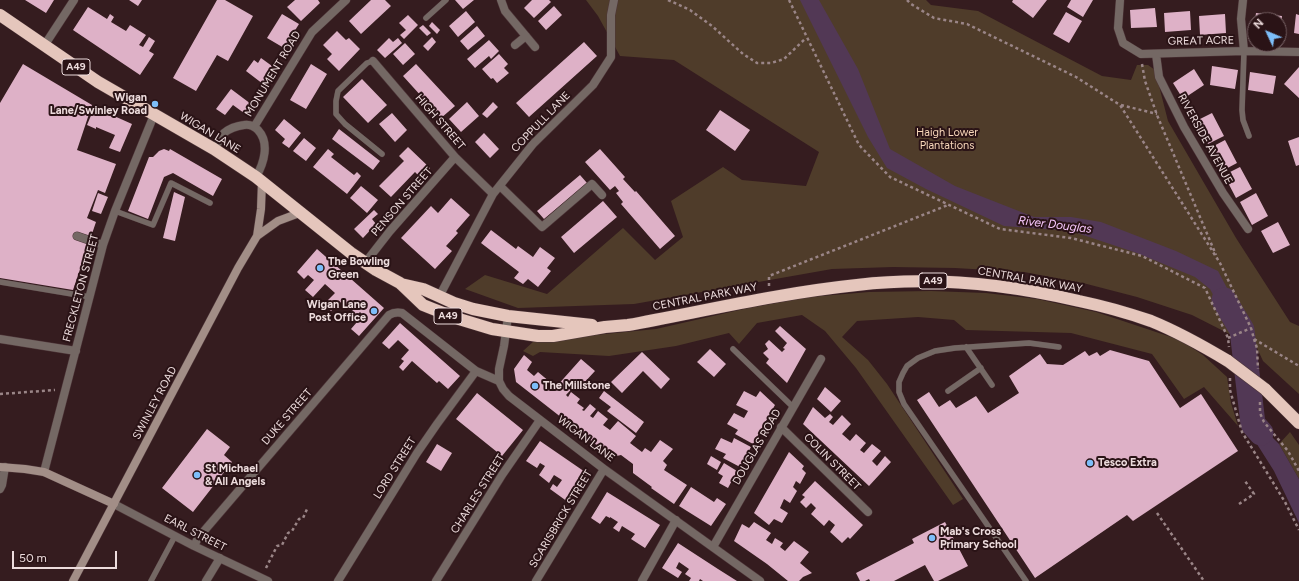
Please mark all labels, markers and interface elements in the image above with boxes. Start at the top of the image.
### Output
north arrow [1247,12,1287,52]
text: N [1251,16,1266,32]
street label: MONUMENT ROAD [242,29,304,119]
street label: GREAT ACRE [1168,34,1234,48]
road number: A49 [62,59,90,75]
street label: COPPULL LANE [509,89,573,155]
place label: Wigan Lane/Swinley Road [50,91,147,117]
street label: HIGH STREET [412,91,468,153]
street label: RIVERSIDE AVENUE [1175,91,1235,187]
marker: Wigan Lane/Swinley Road [150,99,160,109]
street label: WIGAN LANE [177,110,243,156]
park label: Haigh Lower Plantations [916,126,978,152]
street label: PENSON STREET [369,165,435,239]
water label: River Douglas [1017,213,1093,237]
street label: FRECKLETON STREET [60,233,102,343]
place label: The Bowling Green [328,255,390,281]
marker: The Bowling Green [315,263,325,273]
street label: CENTRAL PARK WAY [977,264,1083,296]
road number: A49 [919,273,947,289]
street label: CENTRAL PARK WAY [652,280,758,314]
place label: Wigan Lane Post Office [307,298,366,324]
marker: Wigan Lane Post Office [369,306,379,316]
road number: A49 [434,308,462,324]
street label: SWINLEY ROAD [130,364,180,442]
place label: The Millstone [543,379,610,393]
marker: The Millstone [530,381,540,391]
street label: DUKE STREET [259,386,315,448]
street label: DOUGLAS ROAD [730,407,784,487]
street label: WIGAN LANE [555,413,617,465]
street label: COLIN STREET [801,431,863,493]
street label: LORD STREET [371,435,419,501]
street label: CHARLES STREET [448,452,508,536]
place label: Tesco Extra [1098,456,1157,470]
marker: Tesco Extra [1085,458,1095,468]
place label: St Michael & All Angels [205,462,265,488]
street label: SCARISBRICK STREET [527,468,595,570]
marker: St Michael & All Angels [192,470,202,480]
street label: EARL STREET [162,512,228,554]
place label: Mab's Cross Primary School [940,525,1017,551]
marker: Mab's Cross Primary School [927,533,937,543]
scale bar [14,543,119,569]
text: 50 m [19,551,47,565]

